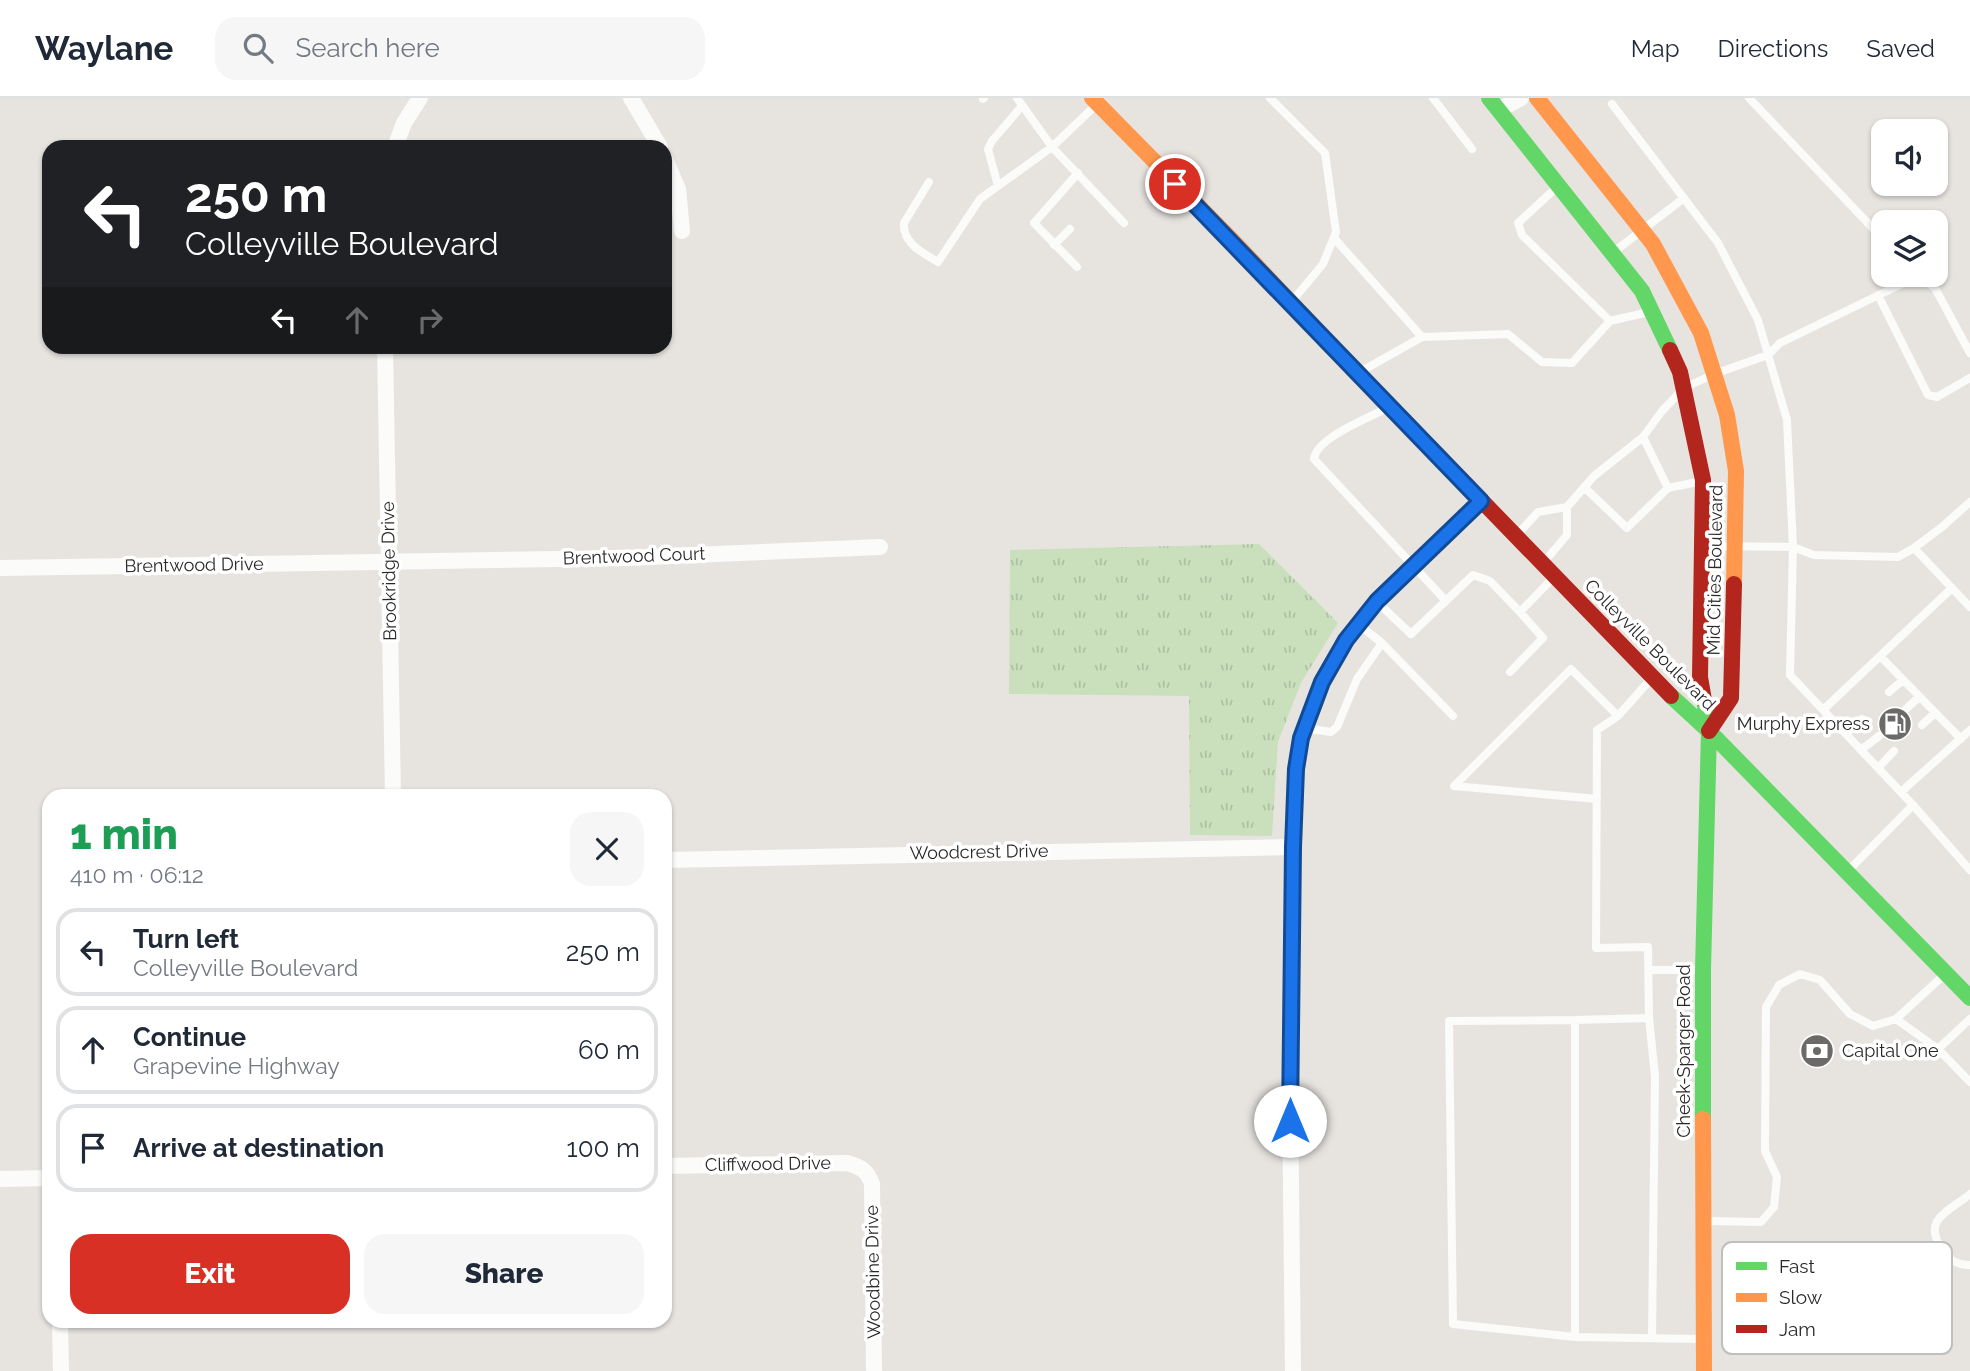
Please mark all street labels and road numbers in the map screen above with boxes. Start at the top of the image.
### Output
street label: Mid Cities Boulevard [1703,485,1726,655]
street label: Brookridge Drive [377,501,400,641]
street label: Brentwood Court [562,543,706,568]
street label: Brentwood Drive [124,553,264,576]
street label: Colleyville Boulevard [1581,575,1720,714]
street label: Woodcrest Drive [909,840,1049,863]
street label: Cheek-Sparger Road [1673,964,1694,1138]
street label: Cliffwood Drive [705,1152,832,1175]
street label: Woodbine Drive [861,1204,884,1339]

